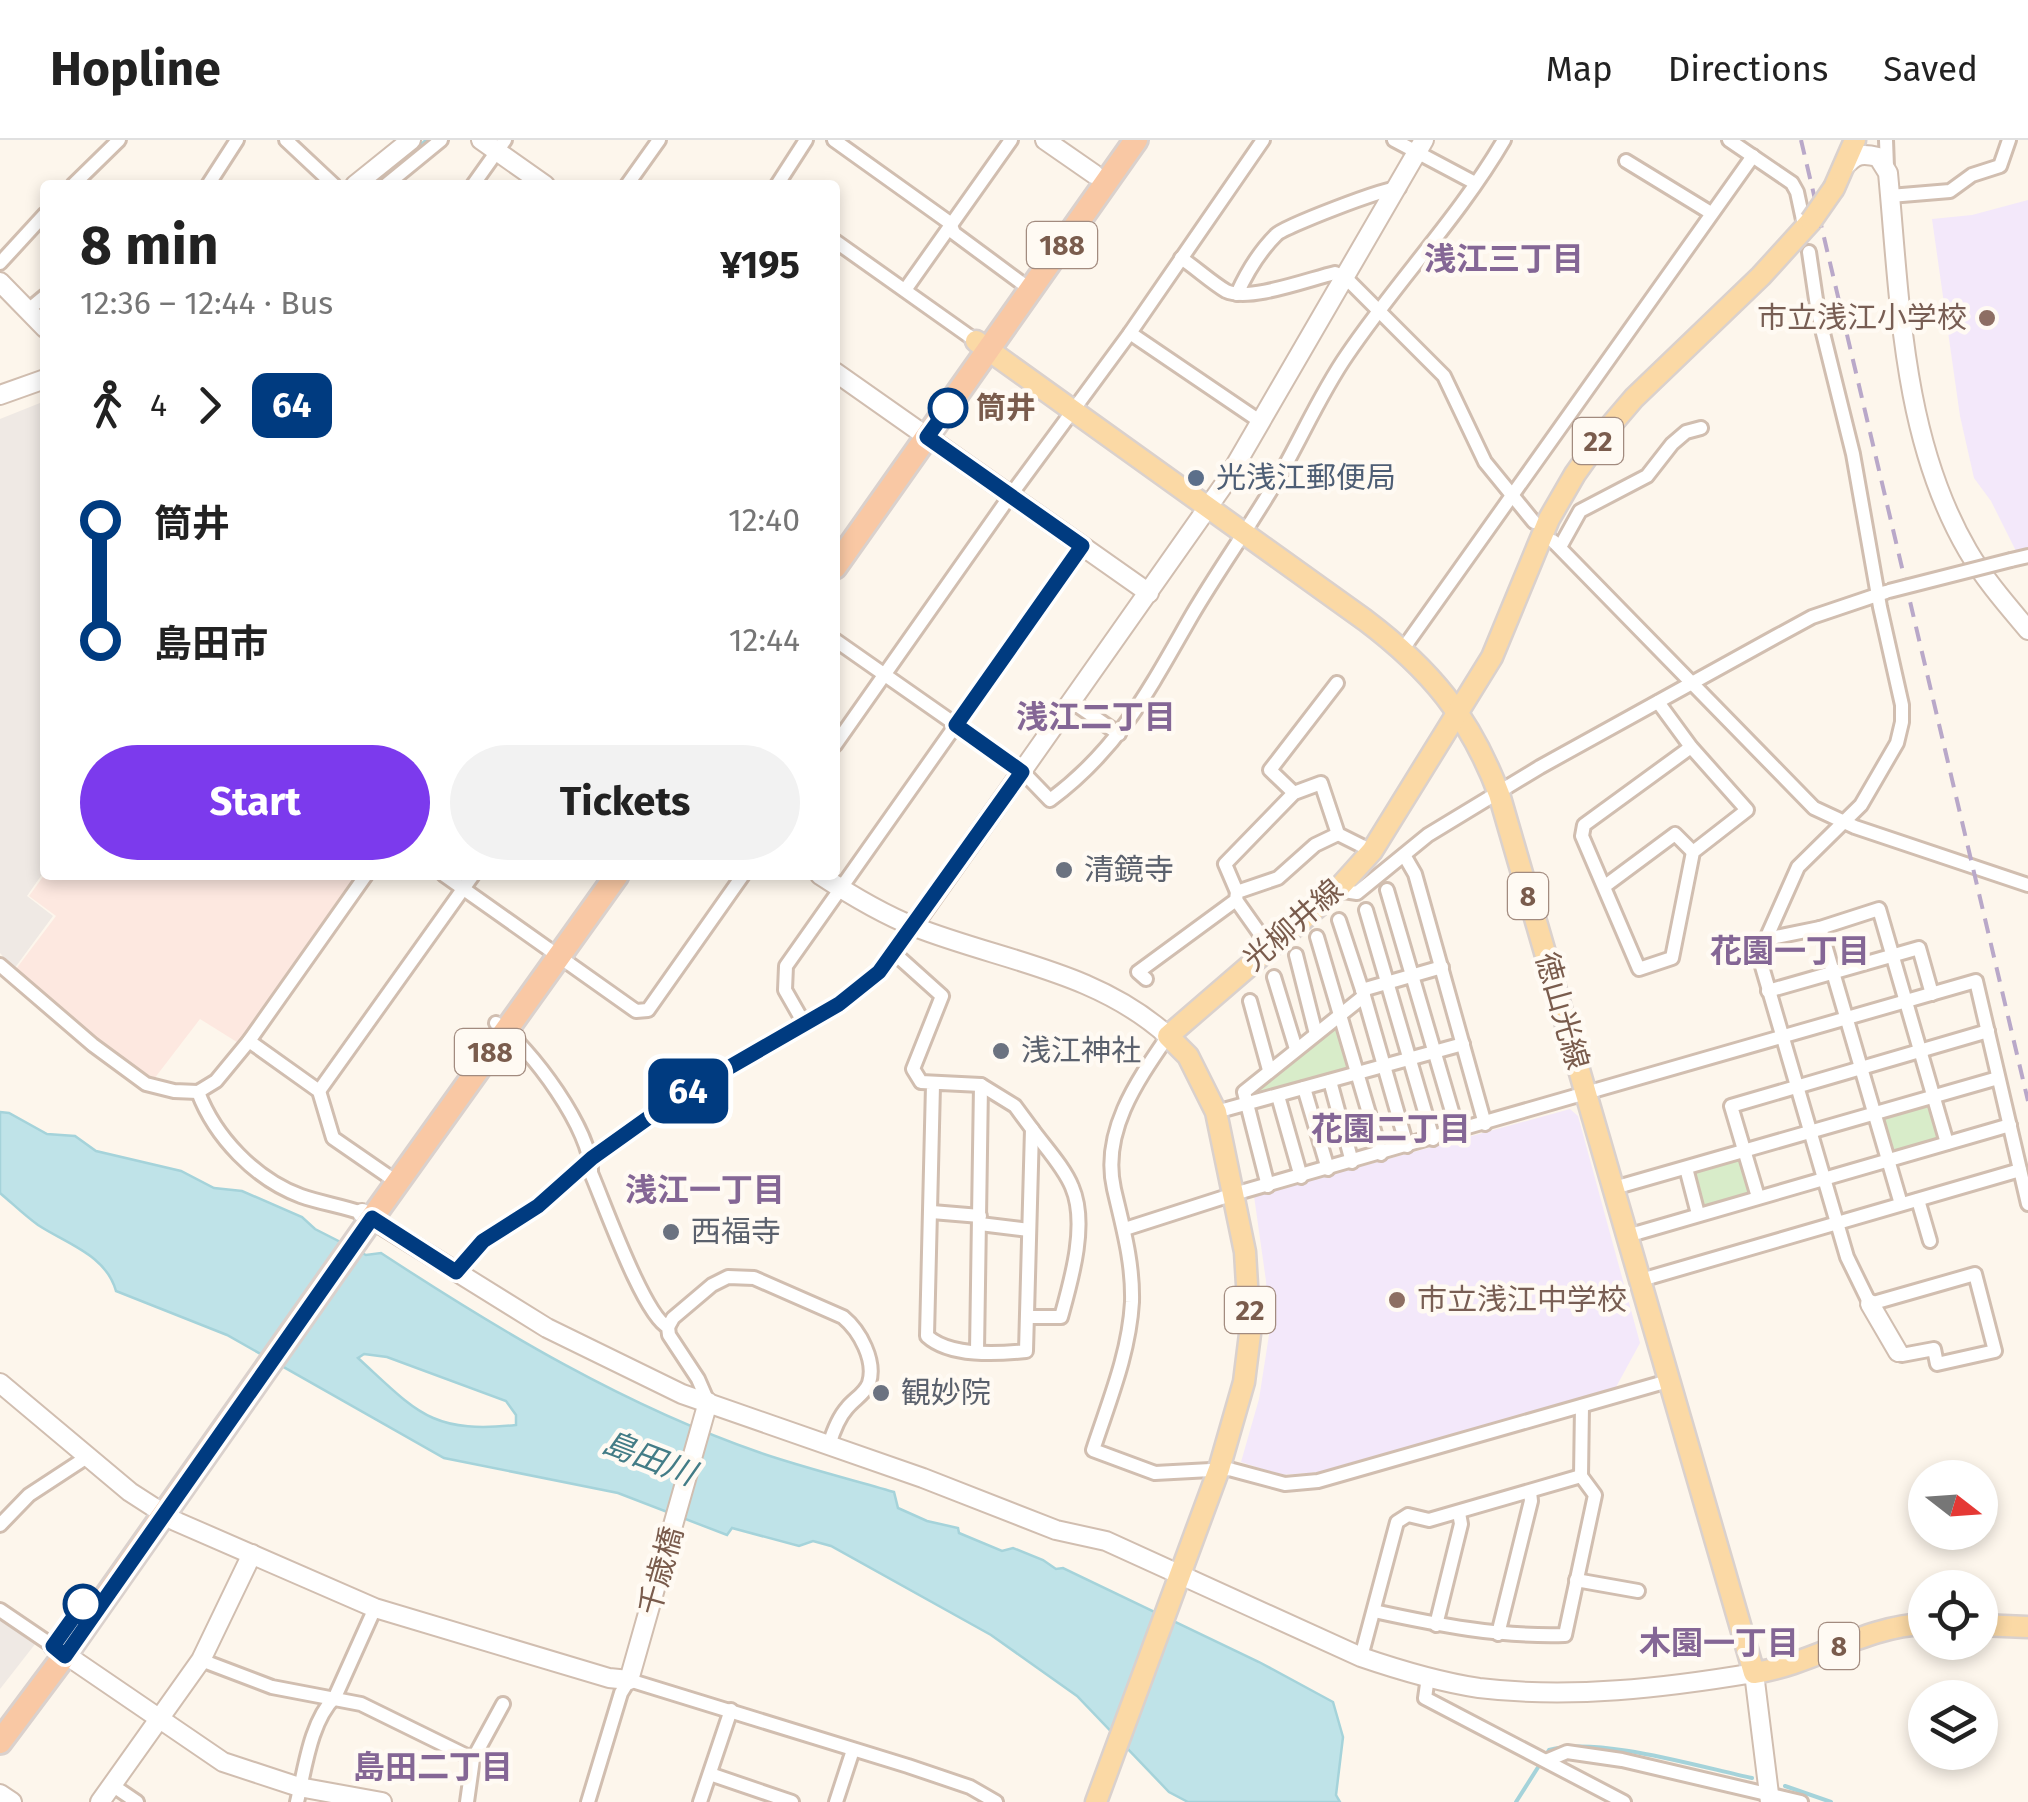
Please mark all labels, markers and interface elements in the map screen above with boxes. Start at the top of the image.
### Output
text: Hopline [50,40,221,98]
text: Map [1546,48,1613,90]
text: Directions [1668,48,1828,90]
text: Saved [1883,48,1978,90]
text: 8 min [80,213,219,279]
road number: 188 [1027,222,1097,268]
district label: 浅江三丁目 [1424,240,1584,278]
text: ¥195 [720,242,800,288]
text: 12:36 – 12:44 · Bus [80,284,333,322]
place label: 市立浅江小学校 [1757,300,1967,336]
marker: 市立浅江小学校 [1976,307,1998,329]
icon: walk [80,378,135,433]
icon: forward [182,378,237,433]
text: 64 [272,384,312,426]
text: 4 [150,386,167,424]
marker: 筒井 [929,389,967,427]
place label: 筒井 [976,390,1036,426]
road number: 22 [1573,418,1623,464]
place label: 光浅江郵便局 [1216,460,1396,496]
marker: 光浅江郵便局 [1185,467,1207,489]
text: 筒井 [154,501,230,547]
text: 12:40 [728,501,800,539]
text: 島田市 [154,621,268,667]
text: 12:44 [729,621,800,659]
district label: 浅江二丁目 [1016,698,1176,736]
button: Start [80,745,430,860]
button: Tickets [450,745,800,860]
place label: 清鏡寺 [1084,852,1174,888]
marker: 清鏡寺 [1053,859,1075,881]
street label: 光柳井線 [1236,872,1350,978]
road number: 8 [1508,873,1548,919]
district label: 花園一丁目 [1710,932,1870,970]
street label: 徳山光線 [1528,948,1596,1074]
road number: 188 [455,1029,525,1075]
place label: 浅江神社 [1021,1033,1141,1069]
marker: 浅江神社 [990,1040,1012,1062]
line badge: 64 [643,1058,733,1124]
text: 64 [668,1070,708,1112]
district label: 花園二丁目 [1311,1110,1471,1148]
district label: 浅江一丁目 [625,1171,785,1209]
place label: 西福寺 [691,1214,781,1250]
marker: 西福寺 [660,1221,682,1243]
place label: 市立浅江中学校 [1417,1282,1627,1318]
road number: 22 [1225,1287,1275,1333]
marker: 市立浅江中学校 [1386,1289,1408,1311]
place label: 観妙院 [901,1375,991,1411]
marker: 観妙院 [870,1382,892,1404]
water label: 島田川 [597,1423,703,1494]
north arrow [1908,1460,1998,1550]
map controls [1908,1460,1998,1770]
street label: 千歳橋 [631,1523,691,1619]
button: locate [1908,1570,1998,1660]
unlabelled marker [64,1585,102,1623]
road number: 8 [1819,1623,1859,1669]
district label: 木園一丁目 [1639,1624,1799,1662]
button: layers [1908,1680,1998,1770]
district label: 島田二丁目 [353,1748,513,1786]

